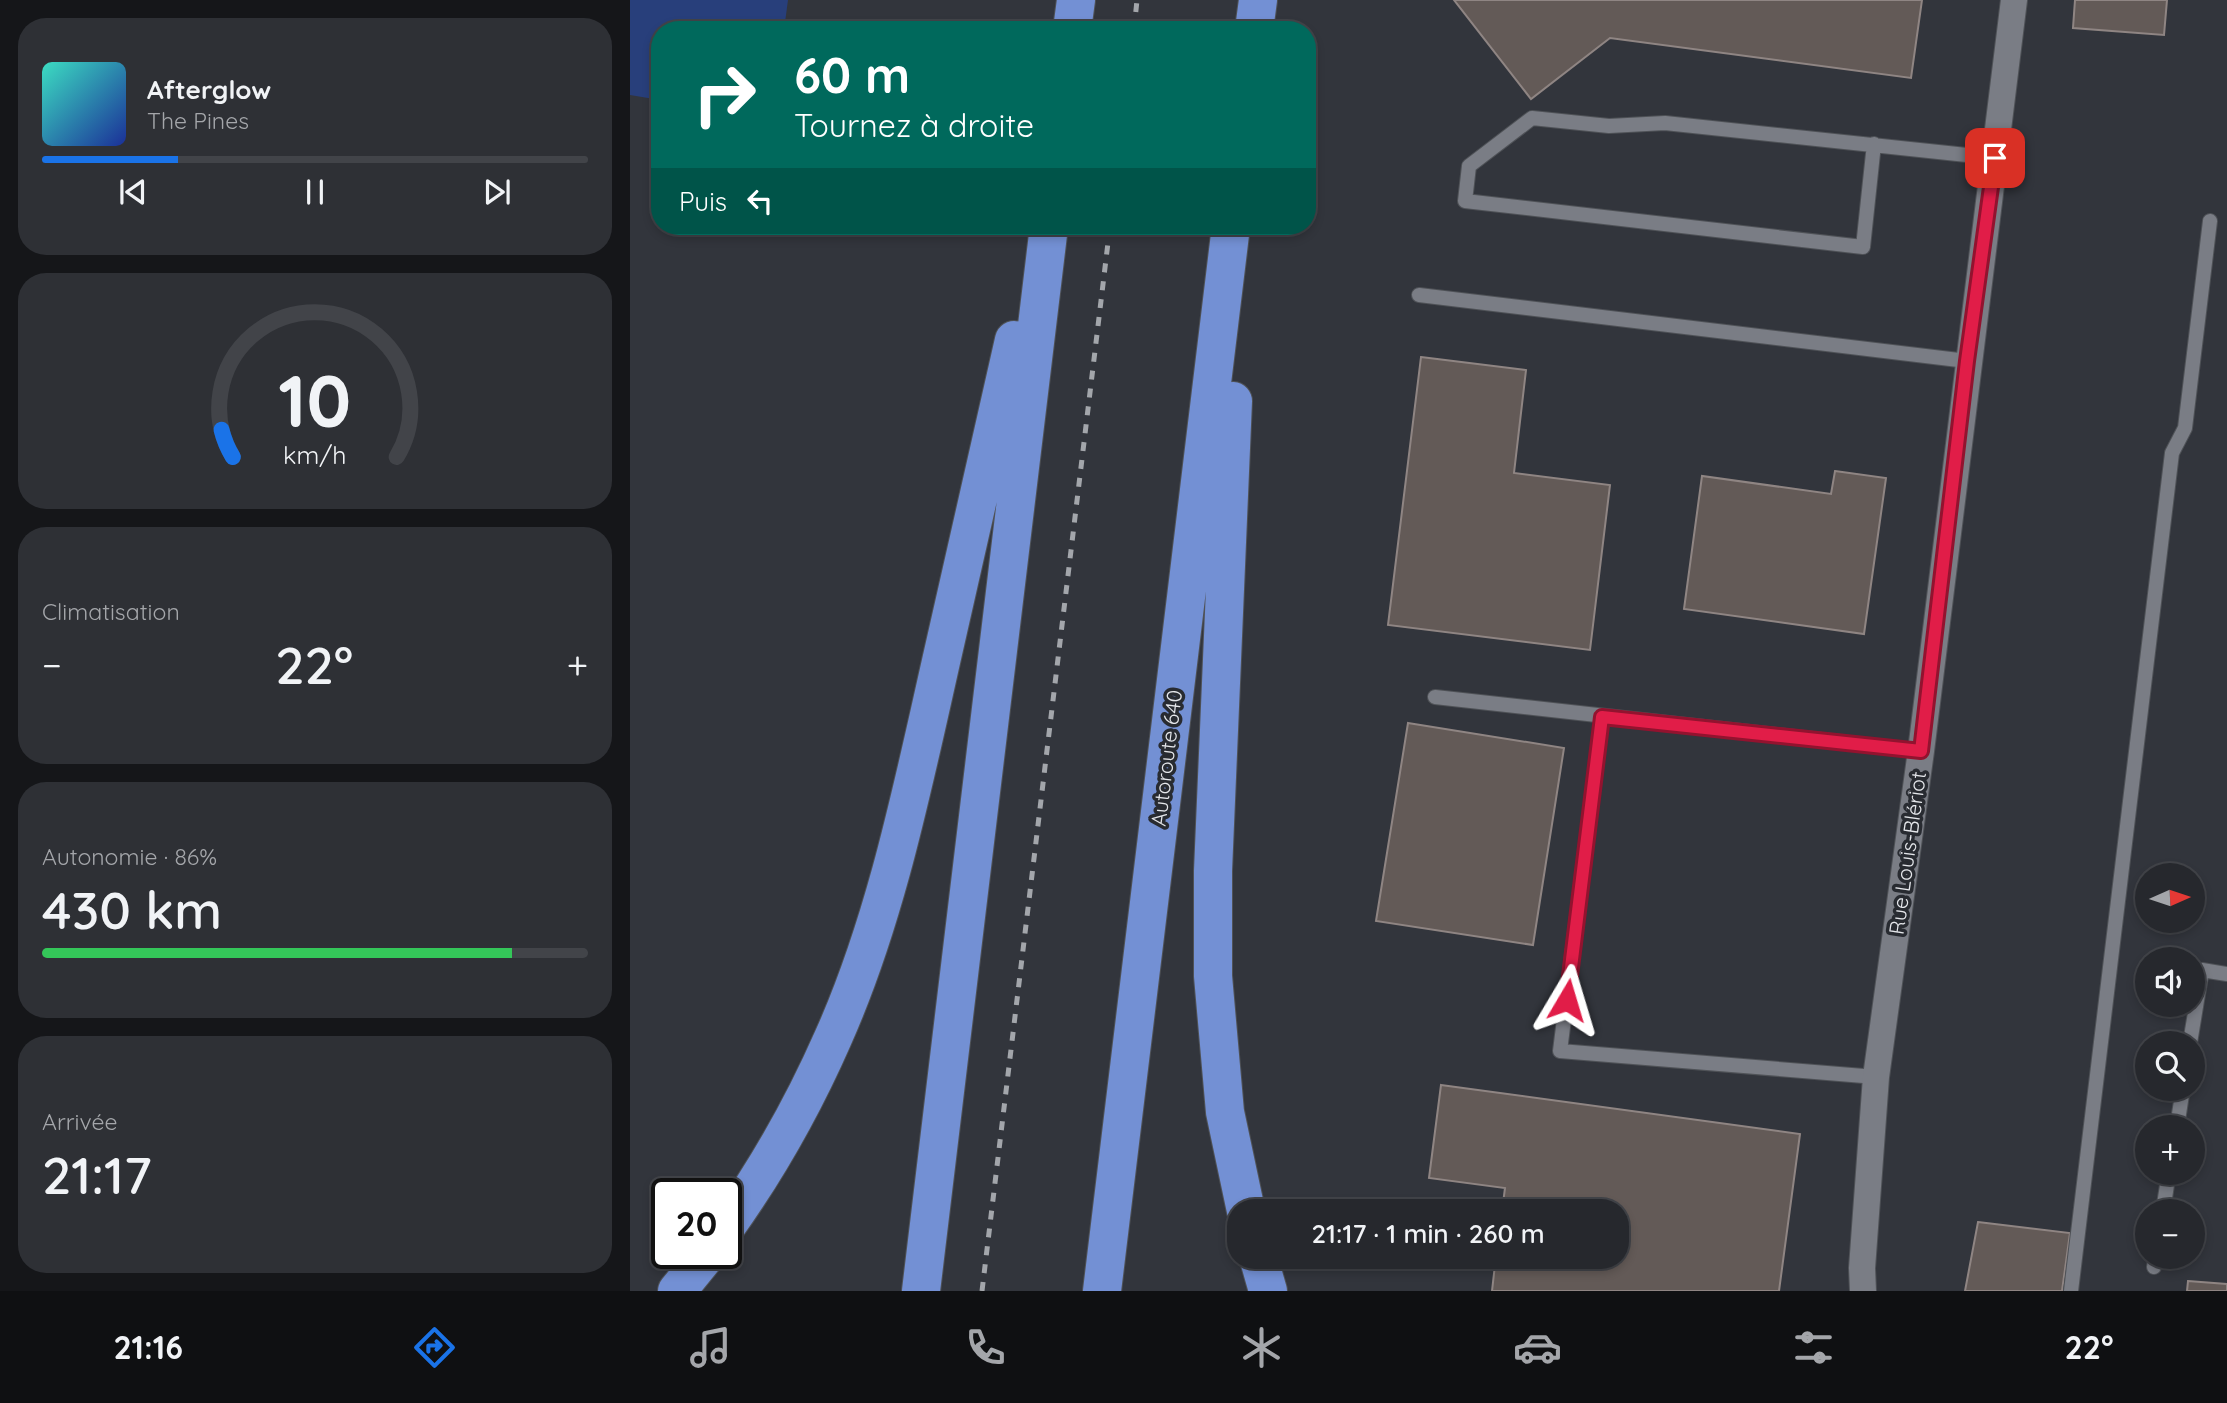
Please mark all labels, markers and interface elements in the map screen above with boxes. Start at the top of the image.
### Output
text: 60 m [794,44,910,105]
icon: right [679,49,770,140]
text: Afterglow [147,73,271,106]
text: Tournez à droite [794,105,1034,145]
text: The Pines [147,106,249,135]
pin [1965,128,2025,188]
icon: arrive [1976,139,2014,177]
icon: previous [114,173,152,211]
icon: pause [296,173,334,211]
icon: next [478,173,516,211]
icon: left [741,182,779,220]
text: Puis [679,185,727,218]
text: 10 [278,354,352,445]
text: km/h [283,439,347,470]
text: Climatisation [42,597,180,626]
text: 22° [275,632,353,697]
text: − [42,641,62,689]
text: + [567,641,588,689]
street label: Autoroute 640 [1145,688,1187,828]
street label: Rue Louis-Blériot [1883,770,1931,936]
text: Autonomie · 86% [42,842,217,871]
north arrow [2135,863,2205,933]
map controls [2135,863,2205,1269]
text: 430 km [42,877,222,942]
button: sound [2135,947,2205,1017]
position arrow [1530,963,1604,1037]
button: search [2135,1031,2205,1101]
text: Arrivée [42,1107,118,1136]
button: + [2135,1115,2205,1185]
text: 21:17 [42,1142,152,1207]
speed limit sign: 20 [651,1178,742,1269]
button: − [2135,1199,2205,1269]
text: 21:17 · 1 min · 260 m [1311,1217,1545,1250]
icon: directions [410,1323,459,1372]
icon: music [686,1323,735,1372]
icon: phone [961,1323,1010,1372]
icon: climate [1237,1323,1286,1372]
icon: car [1513,1323,1562,1372]
icon: filters [1789,1323,1838,1372]
text: 21:16 [113,1327,183,1367]
text: 22° [2065,1327,2114,1367]

